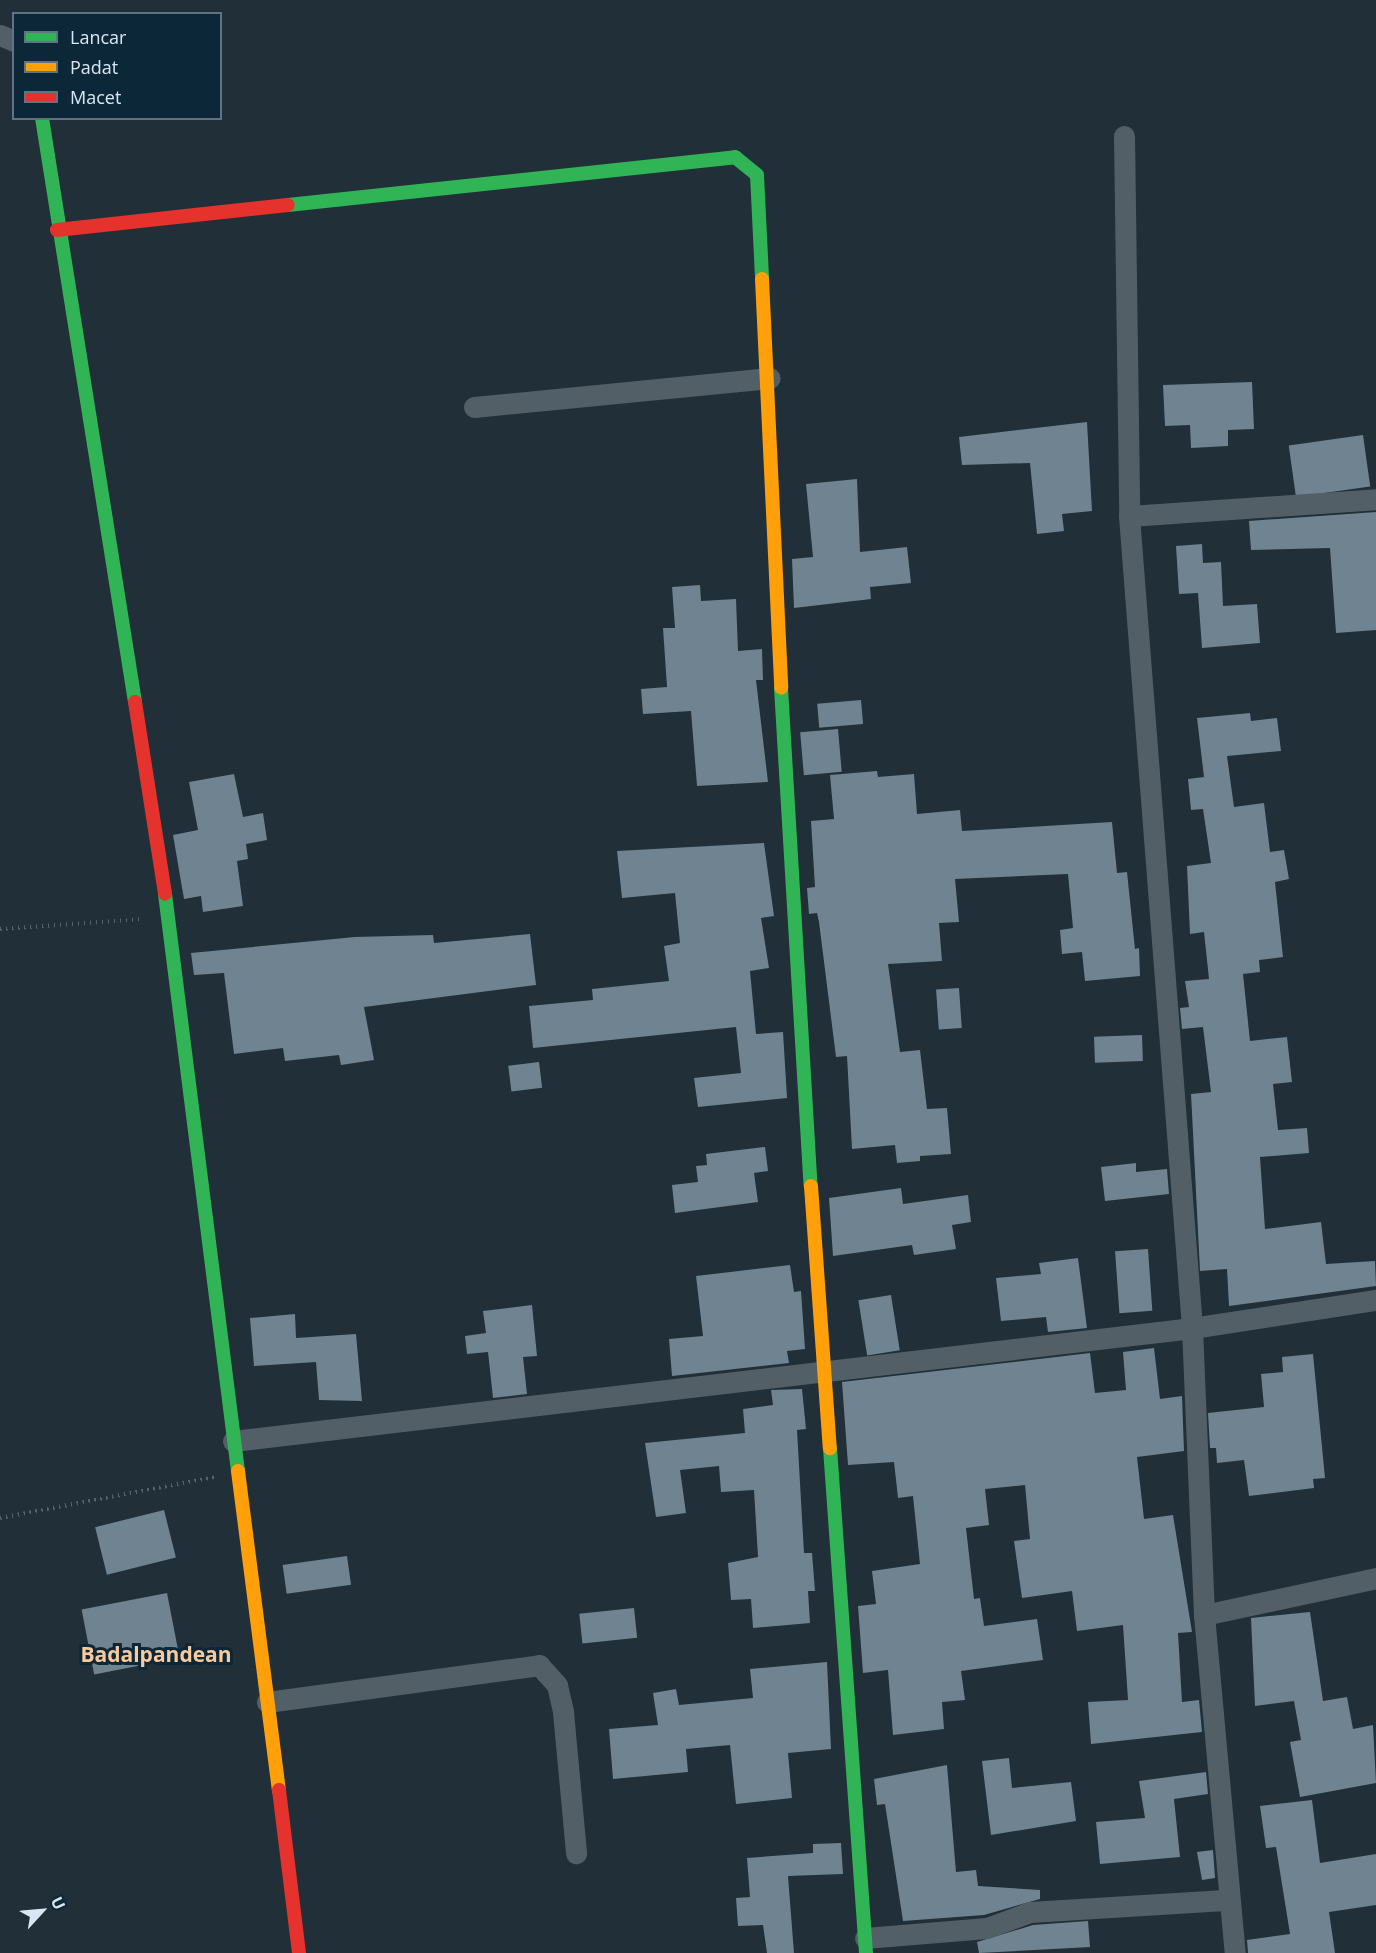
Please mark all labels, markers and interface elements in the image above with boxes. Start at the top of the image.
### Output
legend [12,12,222,120]
text: Lancar [70,25,126,49]
text: Padat [70,55,118,79]
text: Macet [70,85,121,109]
district label: Badalpandean [80,1641,232,1667]
north arrow [12,1881,72,1941]
text: U [46,1893,71,1913]

